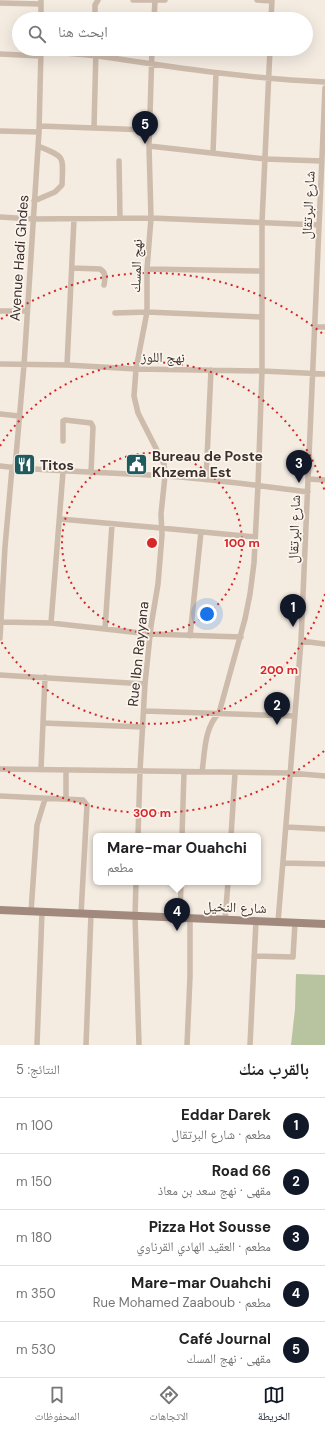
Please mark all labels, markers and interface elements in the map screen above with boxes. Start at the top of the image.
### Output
search box [12,12,313,56]
text: ابحث هنا [58,22,108,42]
icon: search [26,23,48,45]
pin: 5 [132,111,158,144]
street label: شارع البرتقال [297,170,320,240]
street label: Avenue Hadi Ghdes [6,194,32,322]
street label: نهج المسك [126,239,147,293]
street label: نهج اللوز [140,348,185,367]
place label: Bureau de Poste Khzema Est [152,447,263,481]
pin: 3 [286,450,312,483]
public building icon: Bureau de Poste Khzema Est [123,451,149,477]
restaurant icon: Titos [12,452,38,478]
place label: Titos [40,456,74,474]
street label: شارع البرتقال [284,494,305,564]
text: 100 m [224,535,260,551]
centre of rings [145,536,159,550]
pin: 1 [280,594,306,627]
street label: Rue Ibn Rayyana [124,600,152,708]
your location [197,604,217,624]
text: 200 m [260,662,298,678]
pin: 2 [264,692,290,725]
text: 300 m [133,805,171,821]
popup [93,833,261,885]
text: Mare-mar Ouahchi [107,838,247,858]
text: مطعم [107,859,133,876]
street label: شارع النخيل [203,897,267,918]
pin: 4 [164,898,190,931]
text: بالقرب منك [239,1058,309,1080]
text: النتائج: 5 [16,1061,60,1078]
text: Eddar Darek [181,1105,271,1125]
text: 100 m [16,1117,53,1134]
text: 1 [294,1117,298,1134]
text: مطعم · شارع البرتقال [172,1126,271,1143]
text: Road 66 [212,1161,271,1181]
text: 150 m [16,1173,52,1190]
text: 2 [292,1173,300,1190]
text: مقهى · نهج سعد بن معاذ [158,1182,271,1199]
text: Pizza Hot Sousse [149,1217,271,1237]
text: 180 m [16,1229,52,1246]
text: 3 [292,1229,300,1246]
text: مطعم · العقيد الهادي القرناوي [137,1238,271,1255]
text: Mare-mar Ouahchi [131,1273,271,1293]
text: 350 m [16,1285,56,1302]
text: 4 [292,1285,300,1302]
text: مطعم · Rue Mohamed Zaaboub [93,1294,271,1311]
text: Café Journal [179,1329,271,1349]
text: 530 m [16,1341,56,1358]
text: 5 [292,1341,300,1358]
text: مقهى · نهج المسك [187,1350,271,1367]
tab: المحفوظات [35,1384,80,1427]
tab: الاتجاهات [149,1384,188,1427]
tab: الخريطة [258,1384,290,1427]

